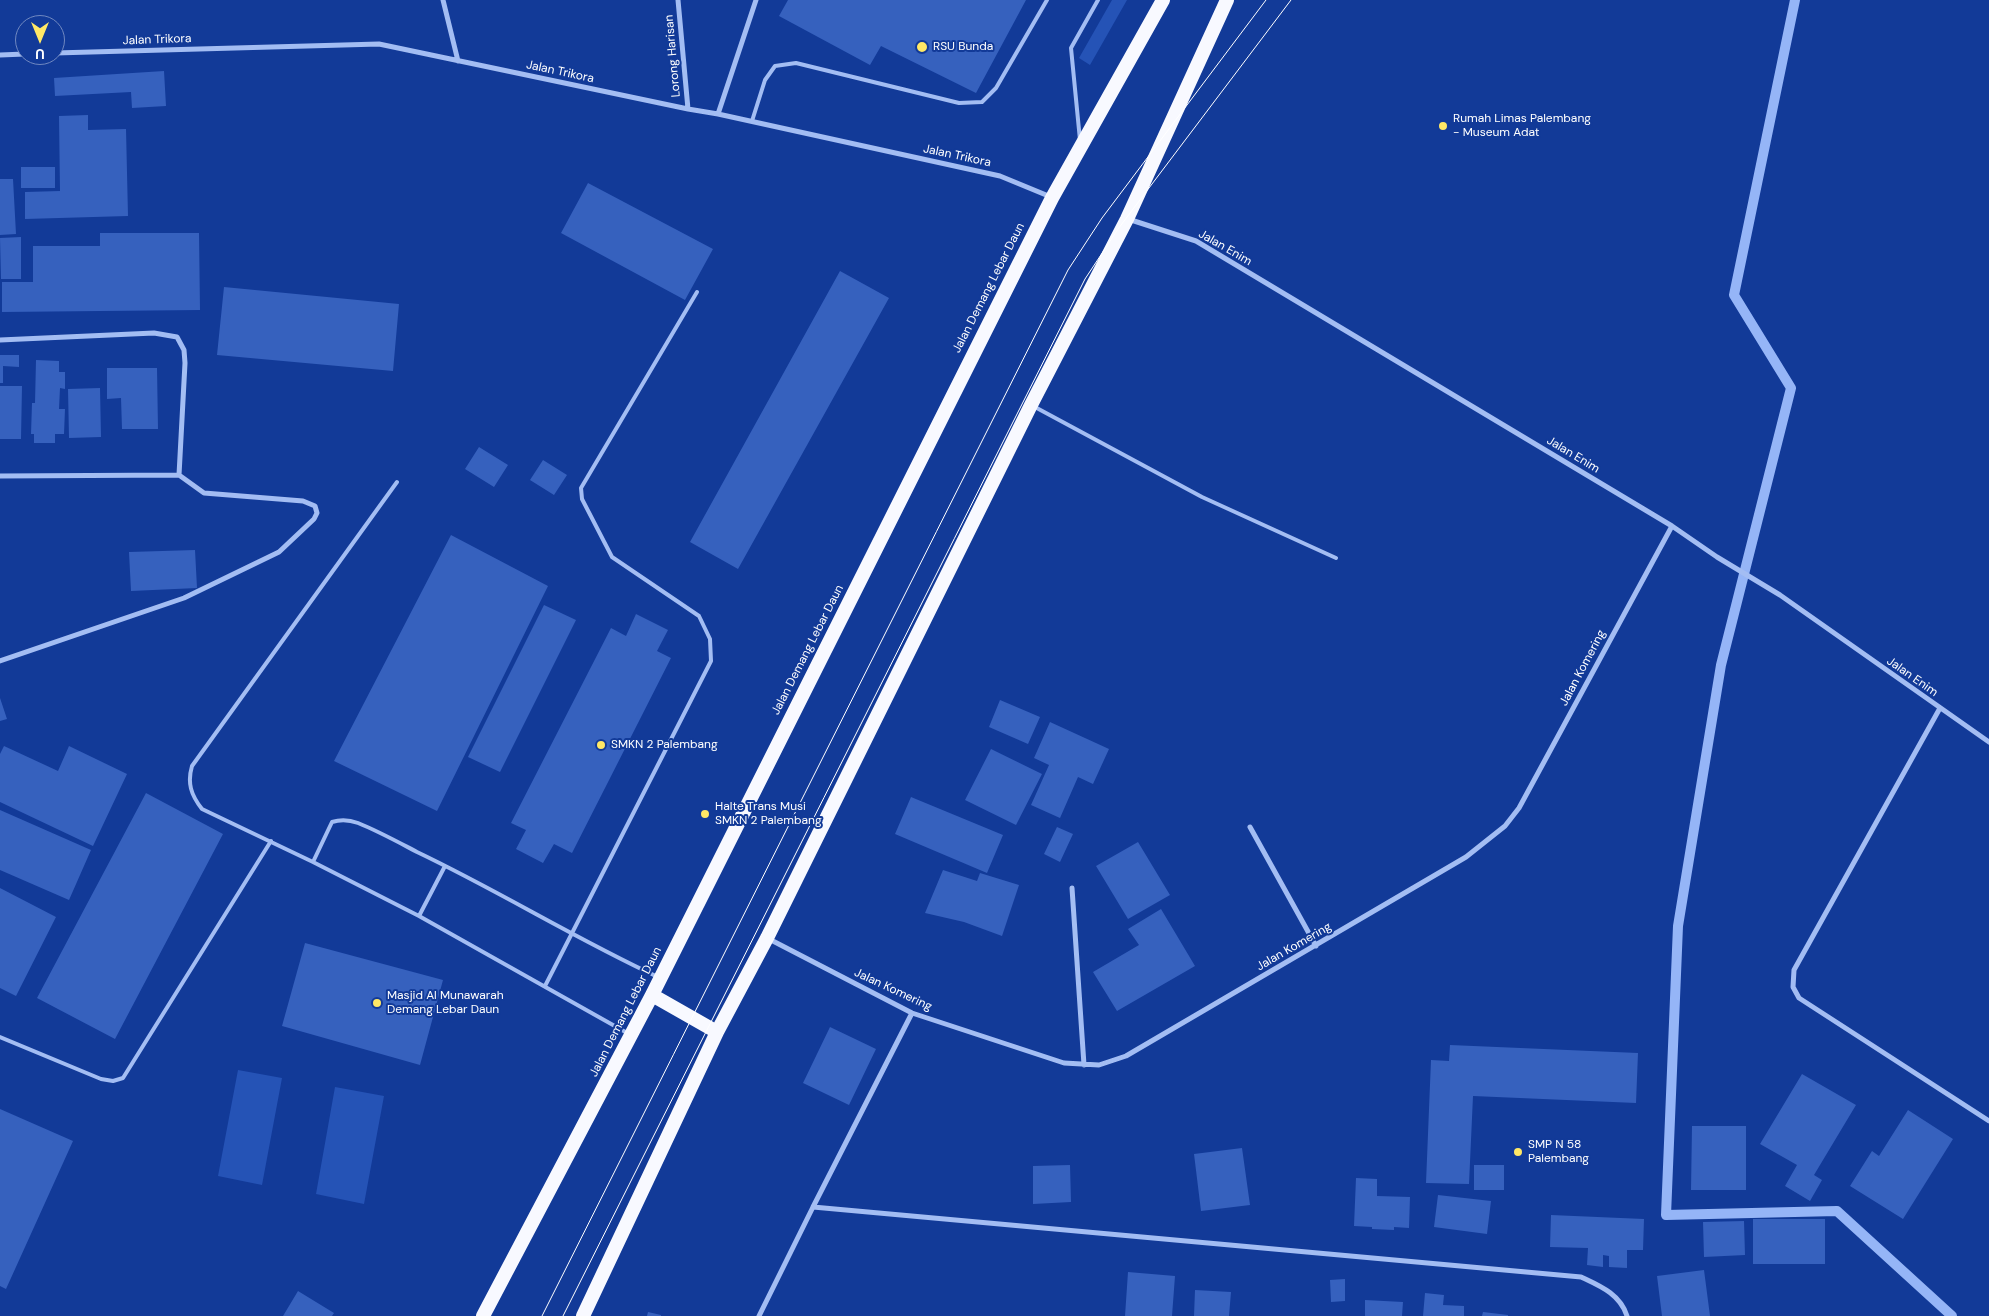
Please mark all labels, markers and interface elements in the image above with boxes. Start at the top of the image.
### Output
street label: Lorong Harisan [662,14,684,98]
north arrow [15,15,65,65]
street label: Jalan Trikora [122,32,192,48]
marker: RSU Bunda [915,40,929,54]
place label: RSU Bunda [933,40,993,54]
text: U [35,45,45,63]
street label: Jalan Trikora [525,58,595,86]
place label: Rumah Limas Palembang - Museum Adat [1453,112,1591,140]
marker: Rumah Limas Palembang - Museum Adat [1437,120,1449,132]
street label: Jalan Trikora [922,142,992,170]
street label: Jalan Demang Lebar Daun [950,221,1028,355]
street label: Jalan Enim [1196,227,1254,269]
street label: Jalan Enim [1544,434,1602,476]
street label: Jalan Demang Lebar Daun [769,583,847,717]
street label: Jalan Komering [1557,628,1609,708]
street label: Jalan Enim [1884,654,1940,700]
place label: SMKN 2 Palembang [611,738,718,752]
marker: SMKN 2 Palembang [595,739,607,751]
place label: Halte Trans Musi SMKN 2 Palembang [715,800,822,828]
marker: Halte Trans Musi SMKN 2 Palembang [699,808,711,820]
street label: Jalan Komering [1254,920,1334,974]
street label: Jalan Demang Lebar Daun [587,945,665,1079]
street label: Jalan Komering [852,966,934,1014]
place label: Masjid Al Munawarah Demang Lebar Daun [387,989,504,1017]
marker: Masjid Al Munawarah Demang Lebar Daun [371,997,383,1009]
place label: SMP N 58 Palembang [1528,1138,1589,1166]
marker: SMP N 58 Palembang [1512,1146,1524,1158]

